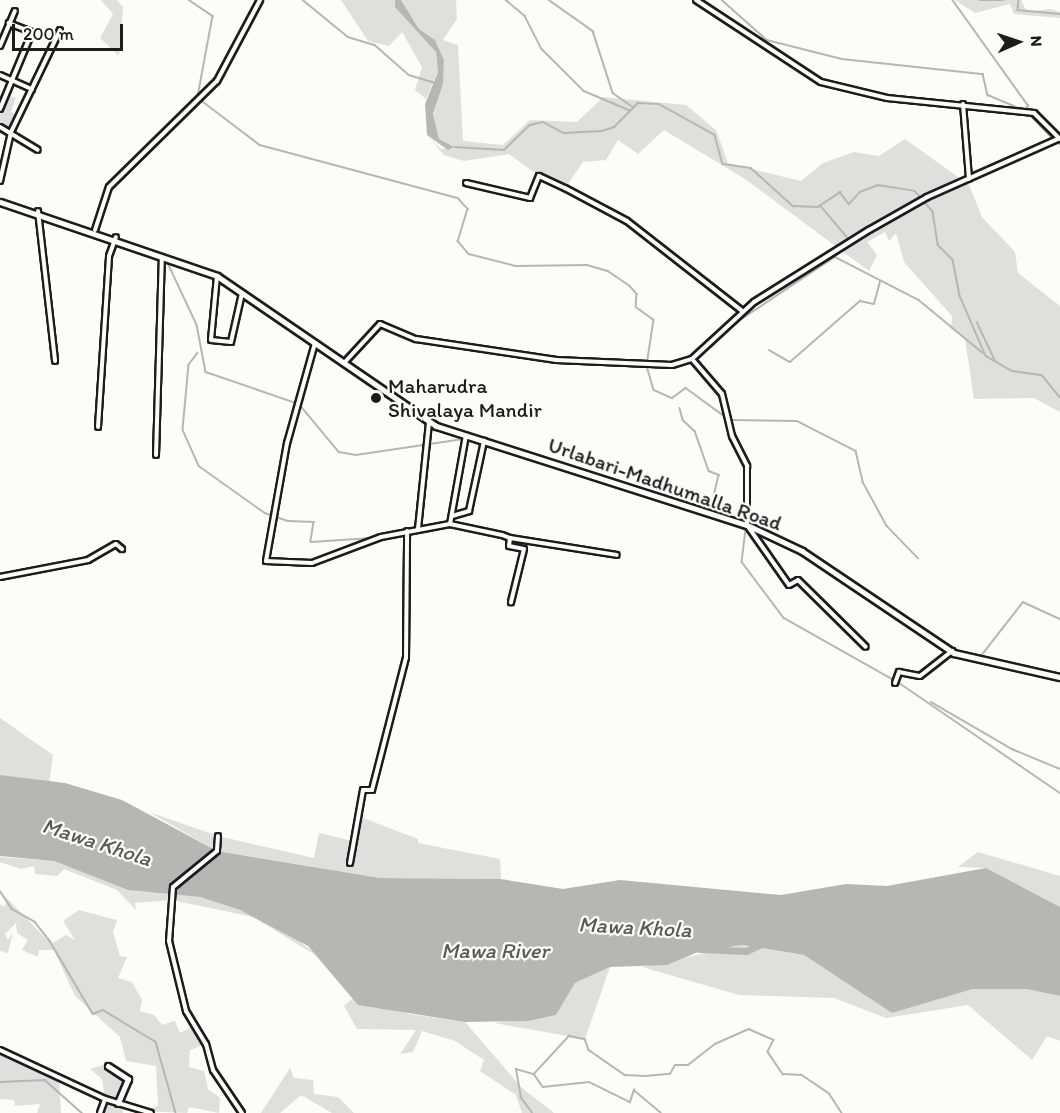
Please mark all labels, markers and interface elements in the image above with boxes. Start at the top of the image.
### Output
scale bar [15,12,126,50]
north arrow [988,12,1048,72]
text: 200 m [23,23,74,45]
text: N [1027,35,1046,47]
place label: Maharudra Shivalaya Mandir [388,373,543,423]
marker: Maharudra Shivalaya Mandir [369,391,383,405]
street label: Urlabari-Madhumalla Road [545,432,785,536]
water label: Mawa Khola [39,812,155,872]
water label: Mawa Khola [578,911,692,943]
water label: Mawa River [441,938,549,964]

